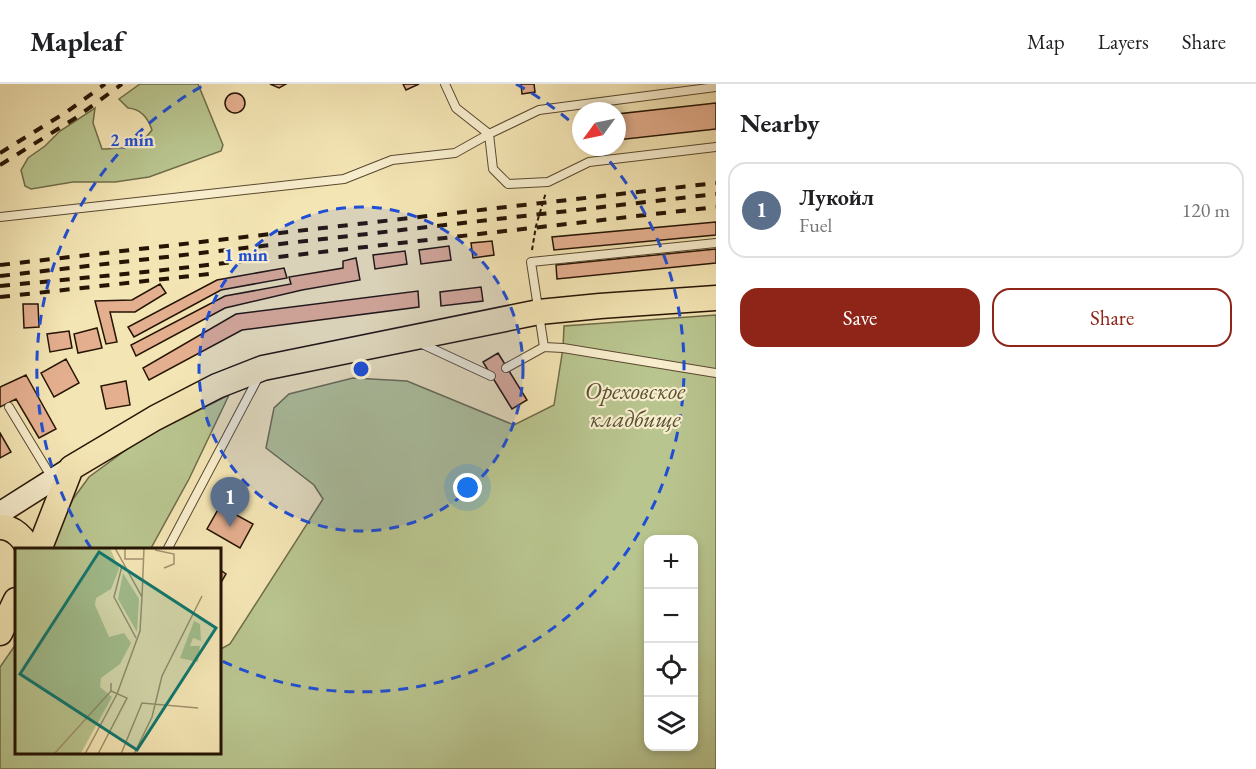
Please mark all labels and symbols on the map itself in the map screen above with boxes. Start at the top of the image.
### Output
north arrow [572,102,626,156]
text: 2 min [110,128,154,151]
text: 1 min [224,243,268,266]
centre of rings [351,359,371,379]
park label: Ореховское кладбище [585,375,686,434]
your location [453,473,482,502]
pin: 1 [210,478,250,527]
inset map [15,548,220,754]

